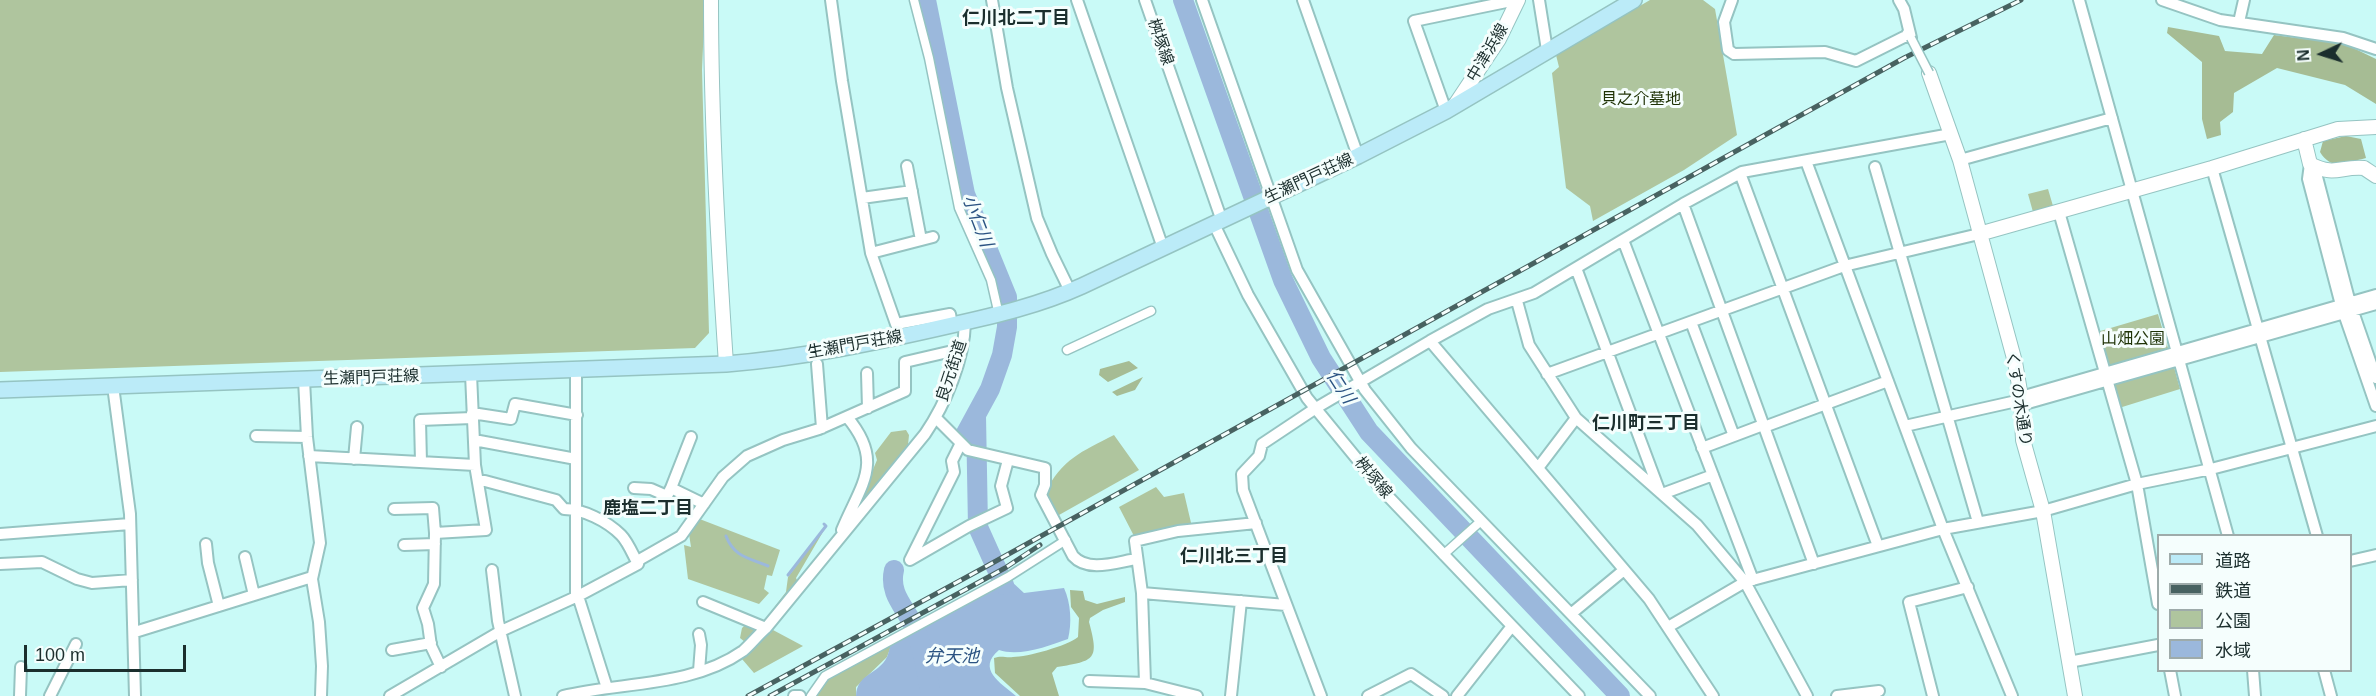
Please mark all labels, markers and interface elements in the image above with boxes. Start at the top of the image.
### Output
district label: 仁川北二丁目 [962,8,1070,30]
street label: 桝塚線 [1143,16,1177,68]
street label: 中津浜線 [1463,21,1513,85]
north arrow [2292,24,2352,84]
text: N [2295,49,2312,62]
park label: 貝之介墓地 [1601,90,1681,110]
street label: 生瀬門戸荘線 [1261,150,1357,208]
water label: 小仁川 [957,192,997,250]
street label: 生瀬門戸荘線 [806,327,904,363]
park label: 山畑公園 [2101,330,2165,350]
street label: 良元街道 [933,338,971,404]
street label: くすの木通り [2001,350,2035,448]
water label: 仁川 [1321,366,1359,408]
street label: 生瀬門戸荘線 [323,367,419,389]
district label: 仁川町三丁目 [1592,413,1700,435]
street label: 桝塚線 [1350,453,1396,503]
district label: 鹿塩二丁目 [603,498,693,520]
legend [2157,534,2352,672]
district label: 仁川北三丁目 [1180,546,1288,568]
text: 道路 [2215,551,2251,571]
text: 鉄道 [2215,581,2251,601]
text: 公園 [2215,611,2251,631]
scale bar [27,633,189,671]
text: 水域 [2215,641,2251,661]
text: 100 m [35,645,85,665]
water label: 弁天池 [925,646,979,668]

